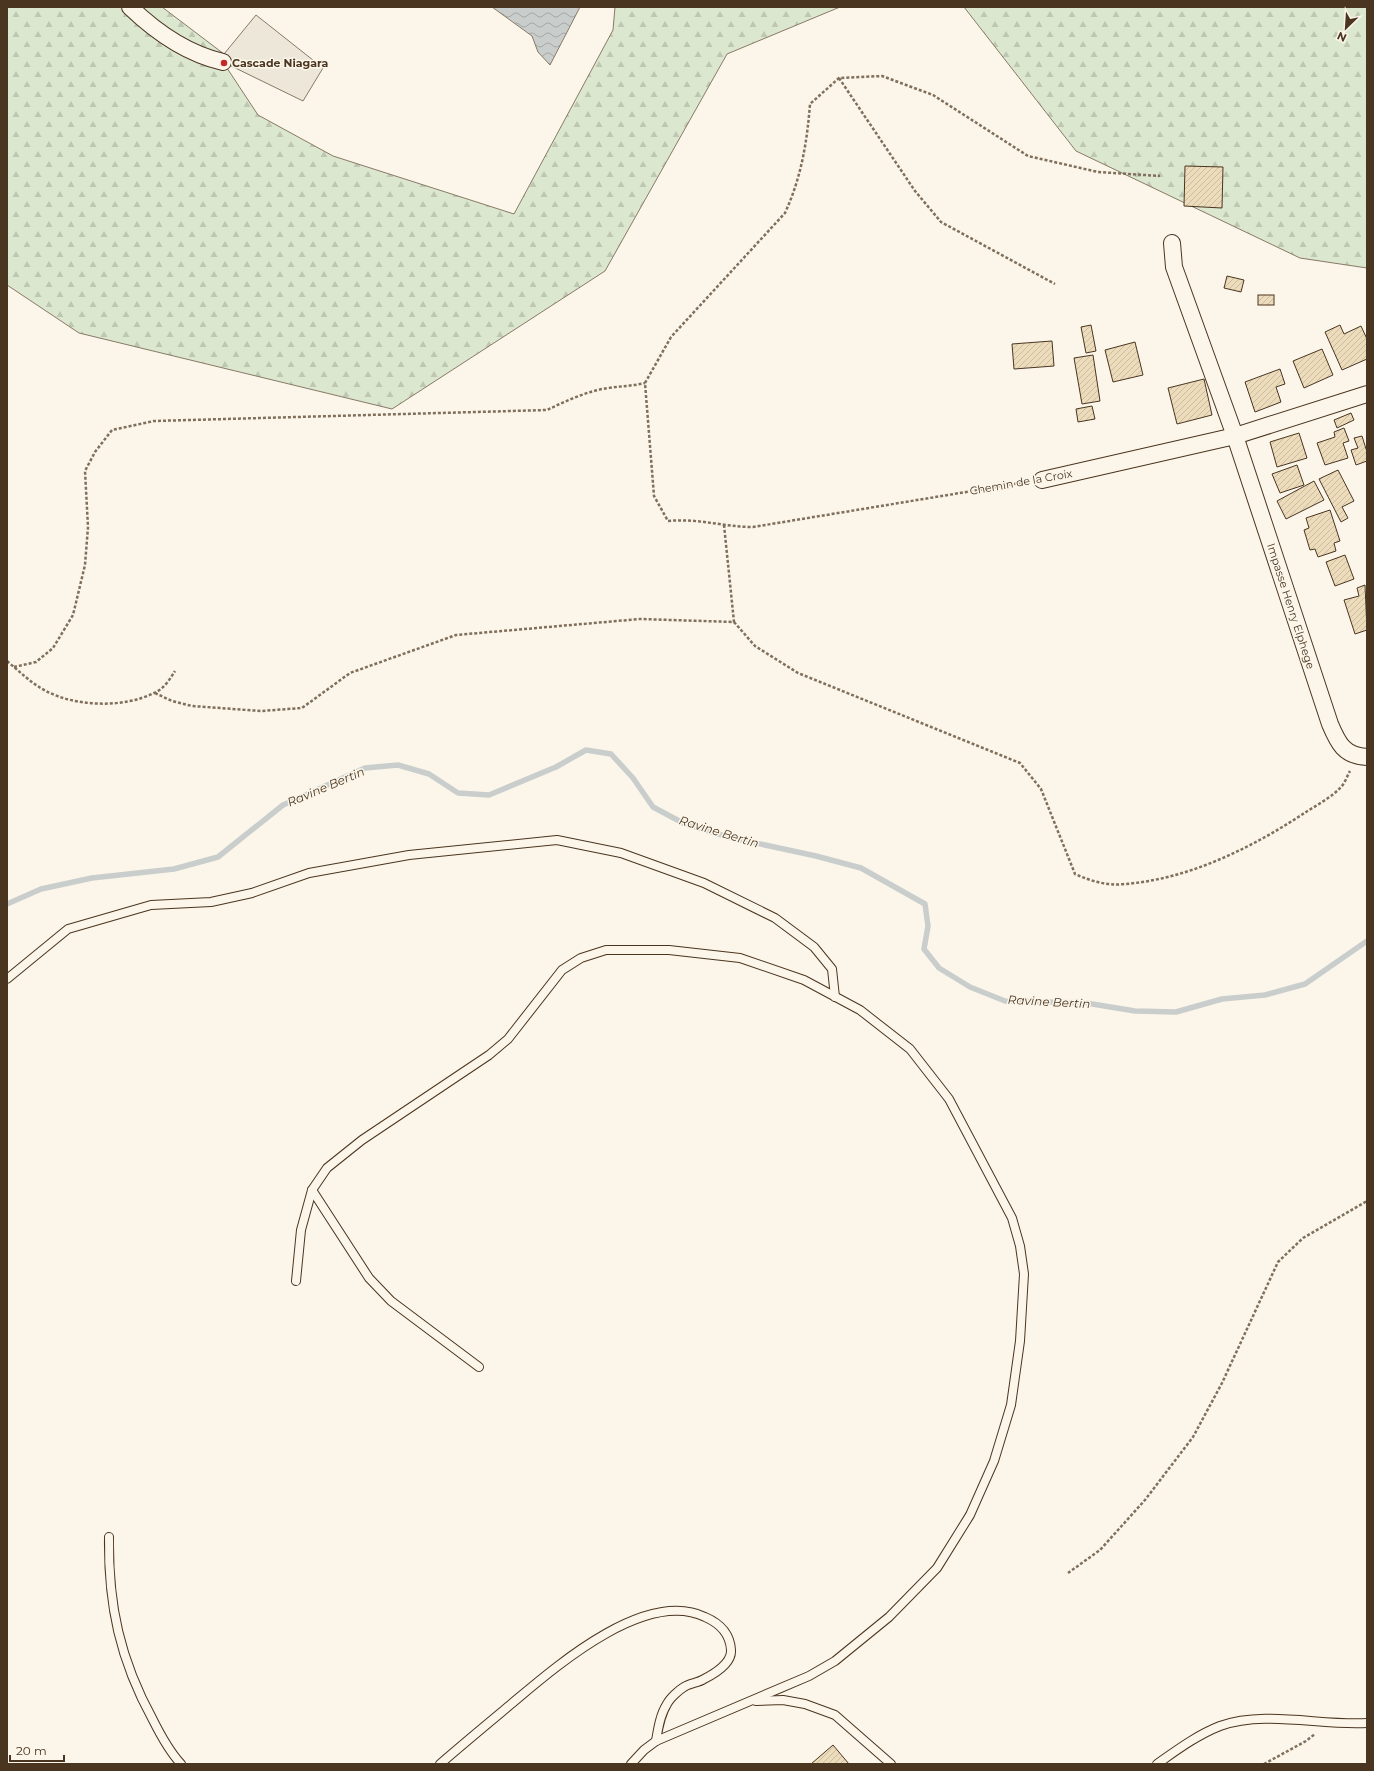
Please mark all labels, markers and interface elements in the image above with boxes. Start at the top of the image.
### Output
north arrow [1326,8,1366,48]
text: N [1335,29,1349,45]
place label: Cascade Niagara [232,56,328,70]
marker: Cascade Niagara [219,58,229,68]
street label: Chemin de la Croix [969,466,1074,498]
street label: Impasse Henry Elphege [1264,541,1318,671]
water label: Ravine Bertin [285,764,367,810]
water label: Ravine Bertin [677,812,761,851]
water label: Ravine Bertin [1007,992,1091,1011]
scale bar [10,1737,64,1763]
text: 20 m [16,1743,47,1758]

